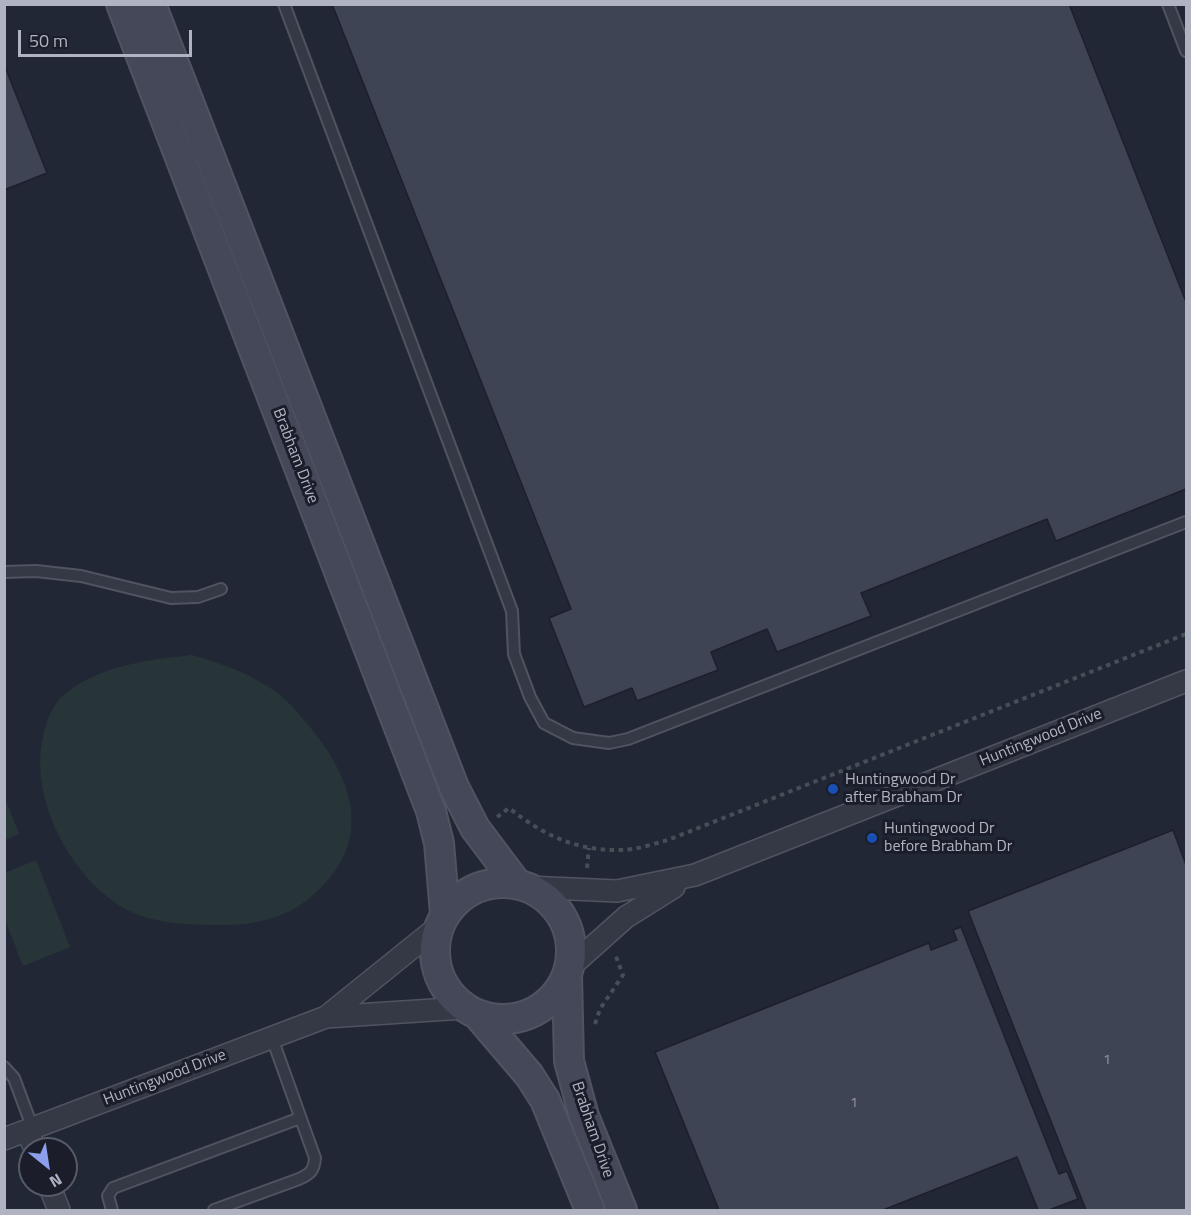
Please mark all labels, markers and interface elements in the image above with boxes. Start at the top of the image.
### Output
scale bar [21,18,195,56]
text: 50 m [29,27,68,54]
street label: Brabham Drive [268,406,322,506]
street label: Huntingwood Drive [977,705,1105,771]
place label: Huntingwood Dr after Brabham Dr [845,770,962,808]
marker: Huntingwood Dr after Brabham Dr [826,782,840,796]
place label: Huntingwood Dr before Brabham Dr [884,819,1012,857]
marker: Huntingwood Dr before Brabham Dr [865,831,879,845]
street label: Huntingwood Drive [101,1046,229,1110]
house number: 1 [1103,1053,1111,1069]
street label: Brabham Drive [567,1079,617,1181]
house number: 1 [850,1096,858,1112]
north arrow [18,1137,78,1197]
text: N [45,1168,67,1194]

